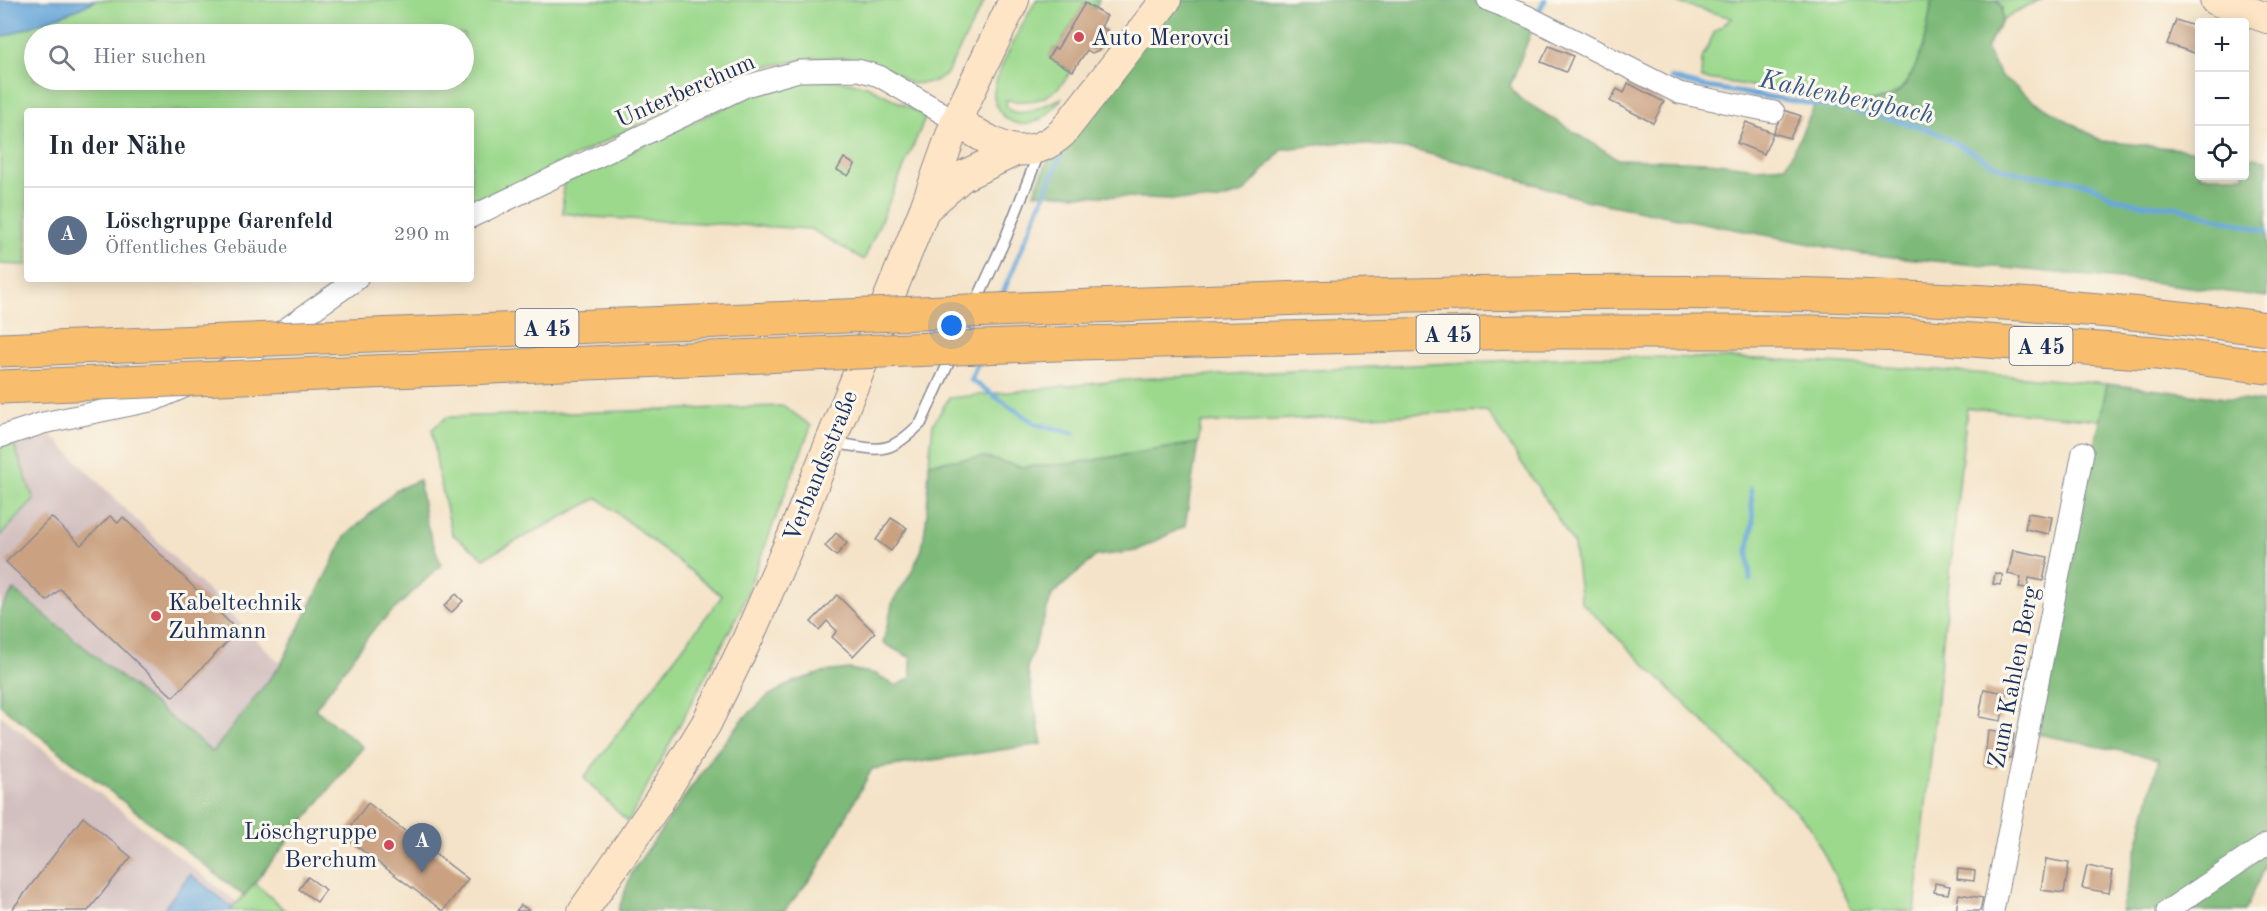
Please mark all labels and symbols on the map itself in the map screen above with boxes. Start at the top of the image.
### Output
place label: Auto Merovci [1091,27,1230,51]
marker: Auto Merovci [1072,30,1086,44]
street label: Unterberchum [613,50,759,133]
water label: Kahlenbergbach [1756,67,1936,129]
road number: A 45 [516,309,578,347]
your location [937,311,966,340]
road number: A 45 [1416,315,1480,353]
road number: A 45 [2010,327,2072,365]
street label: Verbandsstraße [781,387,863,546]
street label: Zum Kahlen Berg [1986,584,2044,770]
place label: Kabeltechnik Zuhmann [168,592,303,644]
marker: Kabeltechnik Zuhmann [149,609,163,623]
place label: Löschgruppe Berchum [244,821,377,873]
pin: A [402,824,442,873]
marker: Löschgruppe Berchum [382,838,396,852]

